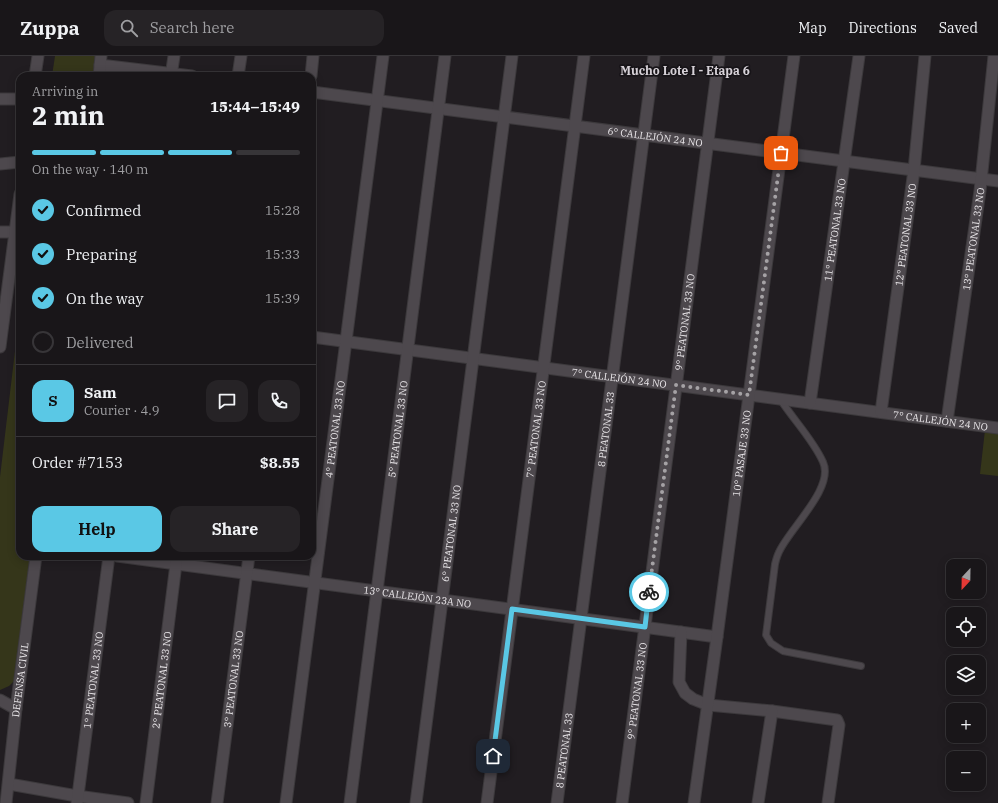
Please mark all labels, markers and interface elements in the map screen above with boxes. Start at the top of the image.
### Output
search box [104,10,384,46]
text: Zuppa [20,16,80,40]
icon: search [118,17,140,39]
text: Search here [150,18,234,37]
text: Map [798,19,827,37]
text: Directions [849,19,917,37]
text: Saved [939,19,978,37]
district label: Mucho Lote I - Etapa 6 [620,63,750,78]
text: Arriving in [32,83,98,100]
text: 15:44–15:49 [210,97,300,116]
text: 2 min [32,98,105,132]
street label: 6° CALLEJÓN 24 NO [607,124,703,150]
pin [764,136,798,170]
icon: bag [770,142,792,164]
text: On the way · 140 m [32,161,148,178]
street label: 11° PEATONAL 33 NO [821,178,849,282]
street label: 12° PEATONAL 33 NO [892,182,919,287]
street label: 13° PEATONAL 33 NO [960,187,987,291]
icon: check [32,199,54,221]
text: Confirmed [66,201,141,220]
text: 15:28 [265,202,300,219]
icon: check [32,243,54,265]
text: Preparing [66,245,137,264]
text: 15:33 [265,246,300,263]
street label: 9° PEATONAL 33 NO [672,273,698,371]
icon: check [32,287,54,309]
text: On the way [66,289,144,308]
text: 15:39 [265,290,300,307]
text: Delivered [66,333,134,352]
street label: 7° CALLEJÓN 24 NO [571,366,668,391]
button: chat [206,380,248,422]
button: phone [258,380,300,422]
street label: 4° PEATONAL 33 NO [322,380,348,479]
street label: 5° PEATONAL 33 NO [385,380,411,478]
street label: 7° PEATONAL 33 NO [523,380,549,479]
text: Sam [84,383,117,402]
text: S [48,391,58,410]
street label: 8 PEATONAL 33 [595,391,617,468]
text: Courier · 4.9 [84,402,160,419]
street label: 7° CALLEJÓN 24 NO [892,408,989,434]
street label: 10° PASAJE 33 NO [730,409,754,497]
text: Order #7153 [32,453,123,472]
text: $8.55 [260,453,300,472]
street label: 6° PEATONAL 33 NO [438,484,464,583]
button: Help [32,506,162,552]
button: Share [170,506,300,552]
north arrow [946,559,986,599]
map controls [946,559,986,791]
courier [629,572,669,612]
icon: bike [638,581,660,603]
street label: 13° CALLEJÓN 23A NO [363,583,472,611]
button: locate [946,607,986,647]
street label: 3° PEATONAL 33 NO [221,630,246,728]
street label: 1° PEATONAL 33 NO [81,631,106,729]
street label: 2° PEATONAL 33 NO [149,631,174,729]
street label: DEFENSA CIVIL [9,642,32,718]
street label: 9° PEATONAL 33 NO [624,642,650,740]
button: layers [946,655,986,695]
button: + [946,703,986,743]
street label: 8 PEATONAL 33 [553,712,576,789]
pin [476,739,510,773]
icon: home [482,745,504,767]
button: − [946,751,986,791]

